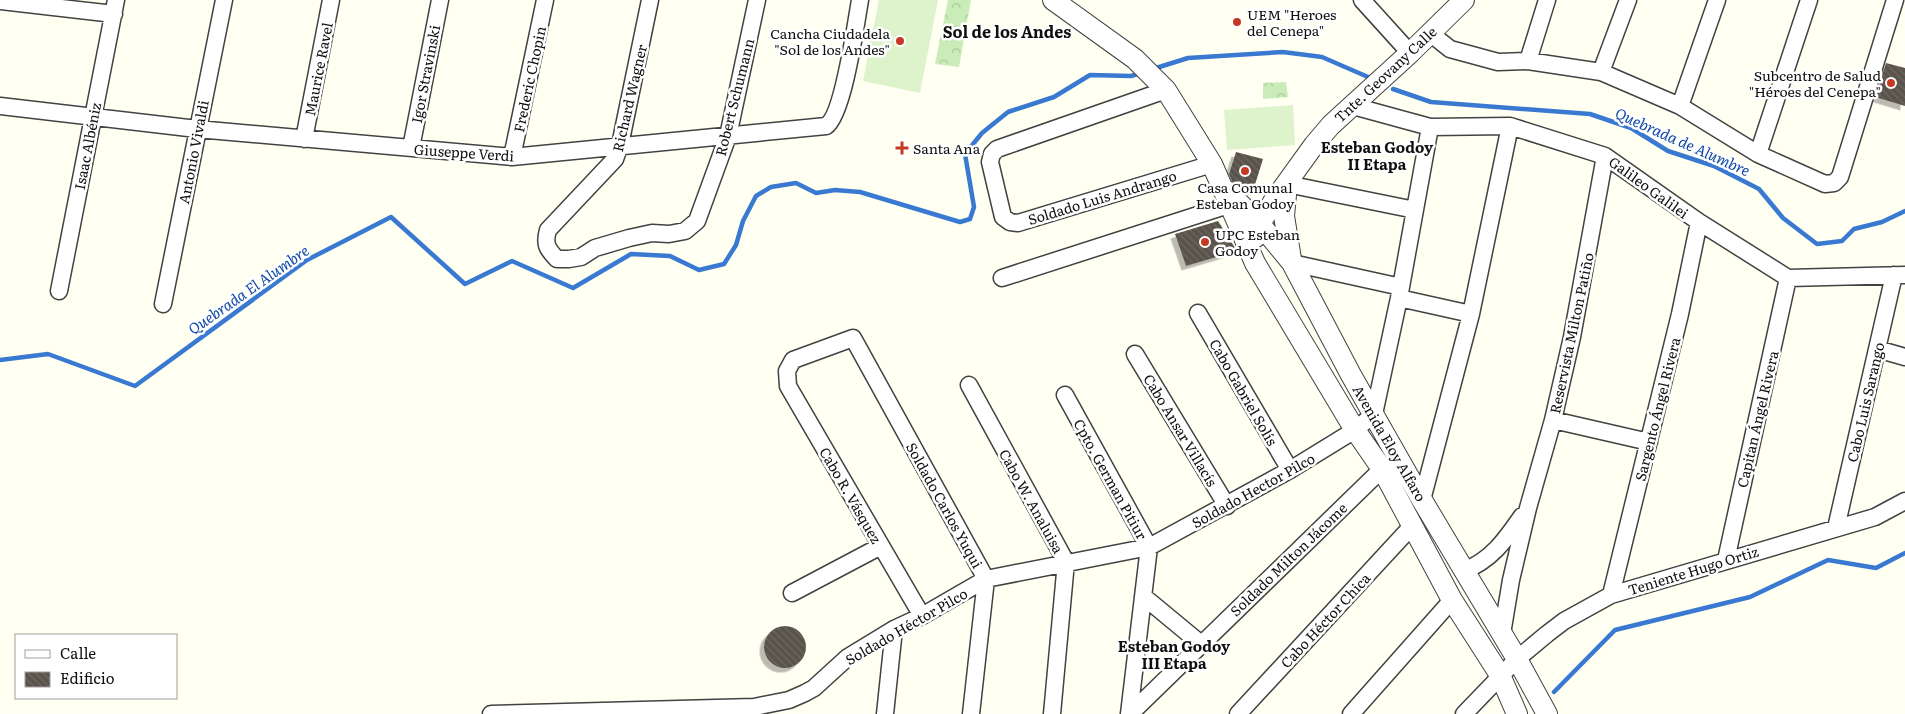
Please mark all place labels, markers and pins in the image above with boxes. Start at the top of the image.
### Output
place label: UEM "Heroes del Cenepa" [1247,4,1336,40]
marker: UEM "Heroes del Cenepa" [1231,16,1243,28]
place label: Cancha Ciudadela "Sol de los Andes" [770,23,890,59]
marker: Cancha Ciudadela "Sol de los Andes" [894,35,906,47]
place label: Subcentro de Salud "Héroes del Cenepa" [1749,65,1881,101]
marker: Subcentro de Salud "Héroes del Cenepa" [1885,77,1897,89]
place label: Santa Ana [913,138,981,158]
marker: Santa Ana [895,141,909,155]
marker: Casa Comunal Esteban Godoy [1239,165,1251,177]
place label: Casa Comunal Esteban Godoy [1196,177,1295,213]
place label: UPC Esteban Godoy [1215,224,1300,260]
marker: UPC Esteban Godoy [1199,236,1211,248]

